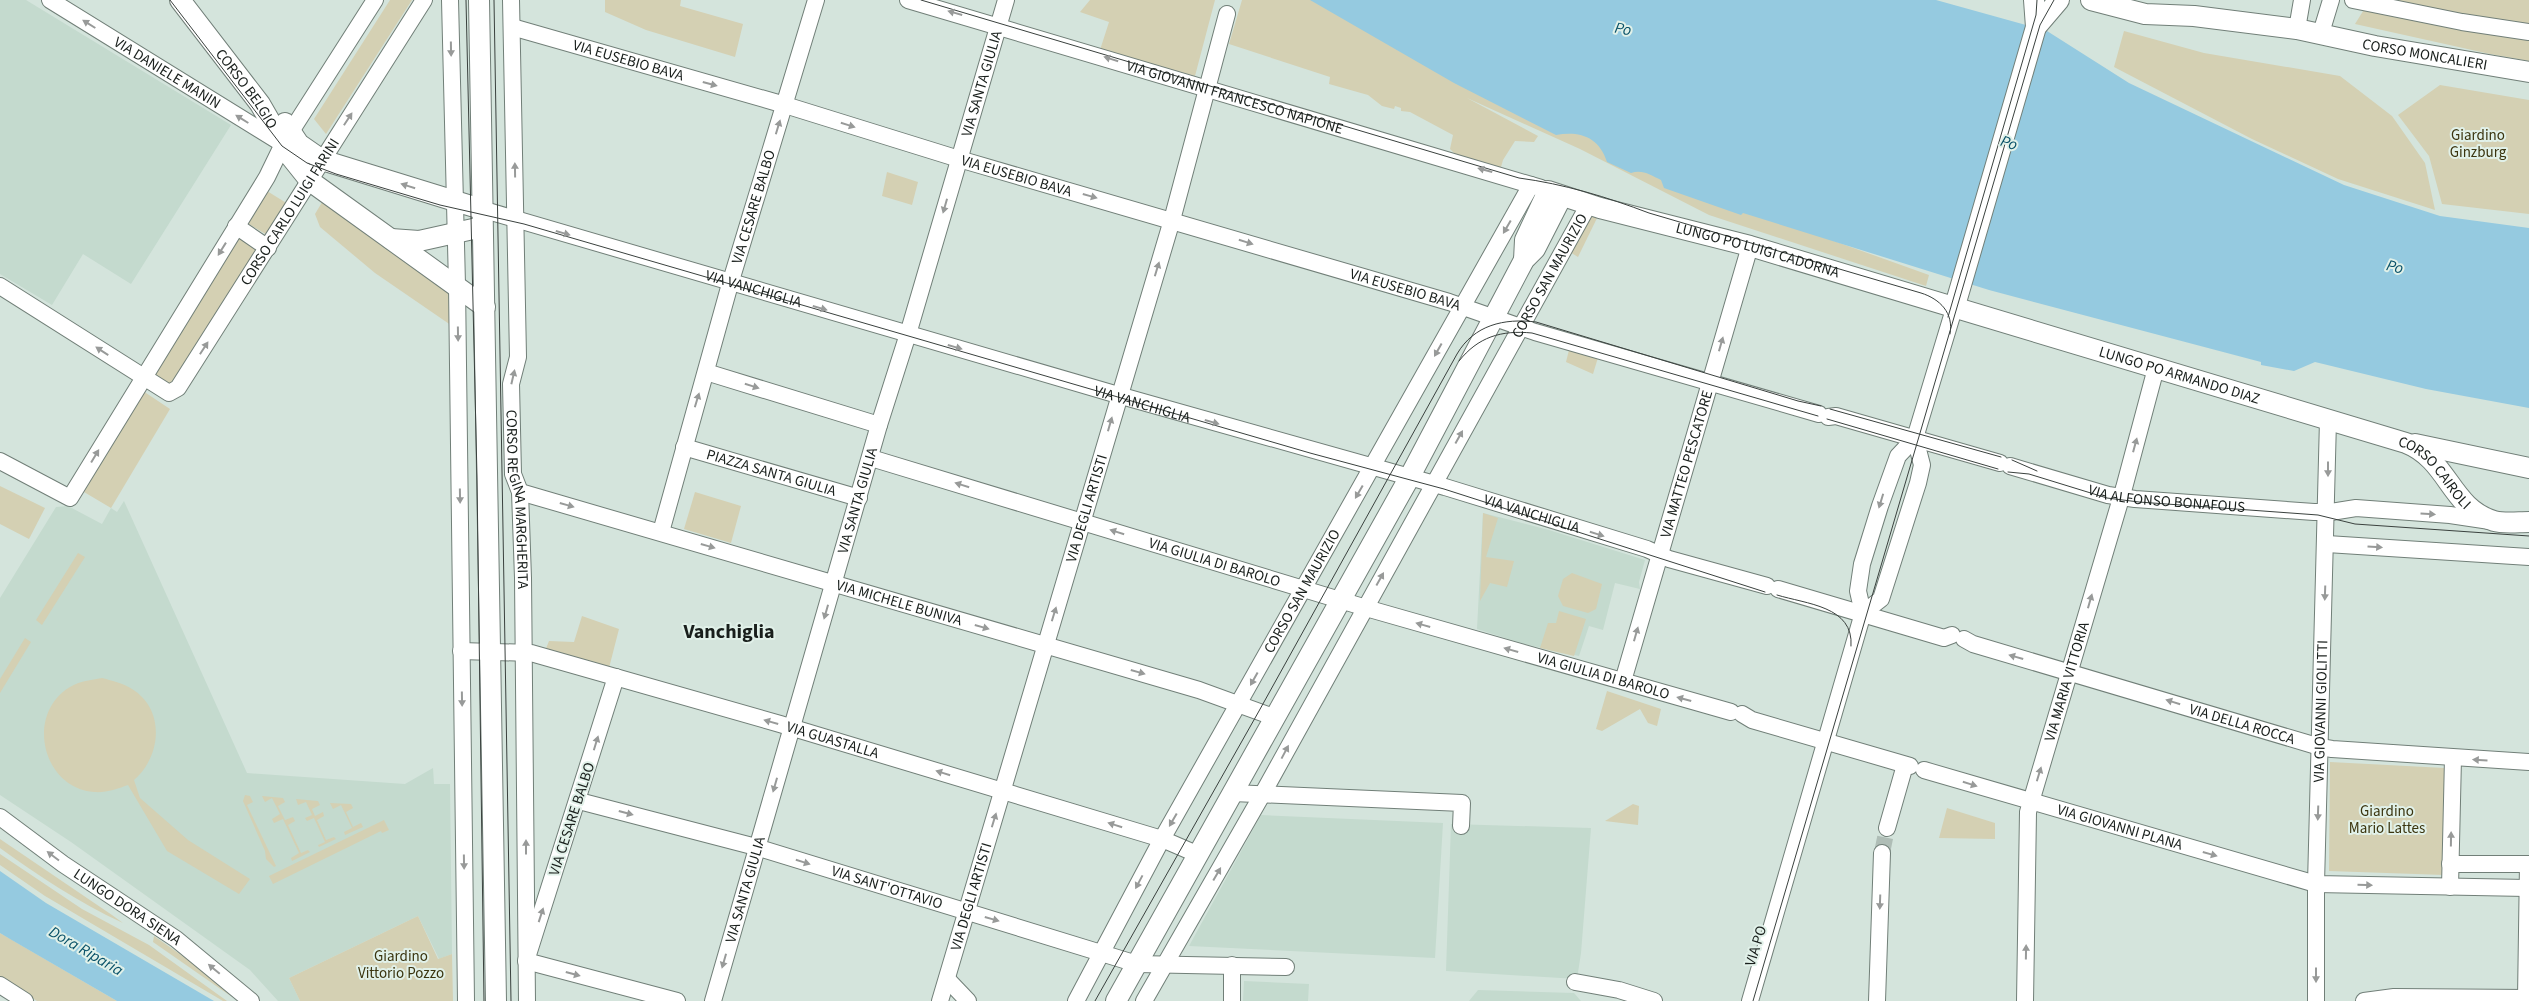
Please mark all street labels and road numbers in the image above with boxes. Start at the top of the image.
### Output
street label: VIA SANTA GIULIA [956,27,1007,139]
street label: VIA DANIELE MANIN [110,31,225,114]
street label: CORSO MONCALIERI [2360,33,2489,75]
street label: VIA EUSEBIO BAVA [570,34,687,86]
street label: CORSO BELGIO [211,44,283,133]
street label: VIA GIOVANNI FRANCESCO NAPIONE [1124,55,1346,139]
street label: CORSO CARLO LUIGI FARINI [235,134,344,289]
street label: VIA CESARE BALBO [726,147,781,266]
street label: VIA EUSEBIO BAVA [959,150,1075,202]
street label: CORSO SAN MAURIZIO [1506,210,1592,342]
street label: LUNGO PO LUIGI CADORNA [1674,217,1843,283]
street label: VIA EUSEBIO BAVA [1347,263,1464,316]
street label: VIA VANCHIGLIA [703,265,805,313]
street label: LUNGO PO ARMANDO DIAZ [2096,341,2262,409]
street label: VIA VANCHIGLIA [1092,380,1194,428]
street label: VIA MATTEO PESCATORE [1655,388,1718,540]
street label: CORSO REGINA MARGHERITA [501,409,534,590]
street label: CORSO CAIROLI [2396,431,2476,514]
street label: PIAZZA SANTA GIULIA [704,444,840,502]
street label: VIA SANTA GIULIA [832,444,883,556]
street label: VIA DEGLI ARTISTI [1060,452,1112,565]
street label: VIA ALFONSO BONAFOUS [2086,479,2246,517]
street label: VIA VANCHIGLIA [1481,489,1583,538]
street label: CORSO SAN MAURIZIO [1258,525,1345,657]
street label: VIA GIULIA DI BAROLO [1146,532,1283,592]
street label: VIA MICHELE BUNIVA [834,574,965,631]
street label: VIA MARIA VITTORIA [2039,619,2094,744]
street label: VIA GIOVANNI GIOLITTI [2308,640,2333,783]
street label: VIA GIULIA DI BAROLO [1535,647,1672,704]
street label: VIA DELLA ROCCA [2187,698,2298,750]
street label: VIA GUASTALLA [784,716,882,764]
street label: VIA CESARE BALBO [544,760,600,878]
street label: VIA GIOVANNI PLANA [2055,799,2186,855]
street label: VIA SANTA GIULIA [720,833,771,945]
street label: VIA DEGLI ARTISTI [945,840,997,953]
street label: VIA SANT'OTTAVIO [829,860,945,914]
street label: LUNGO DORA SIENA [70,863,187,950]
street label: VIA PO [1740,923,1772,969]

